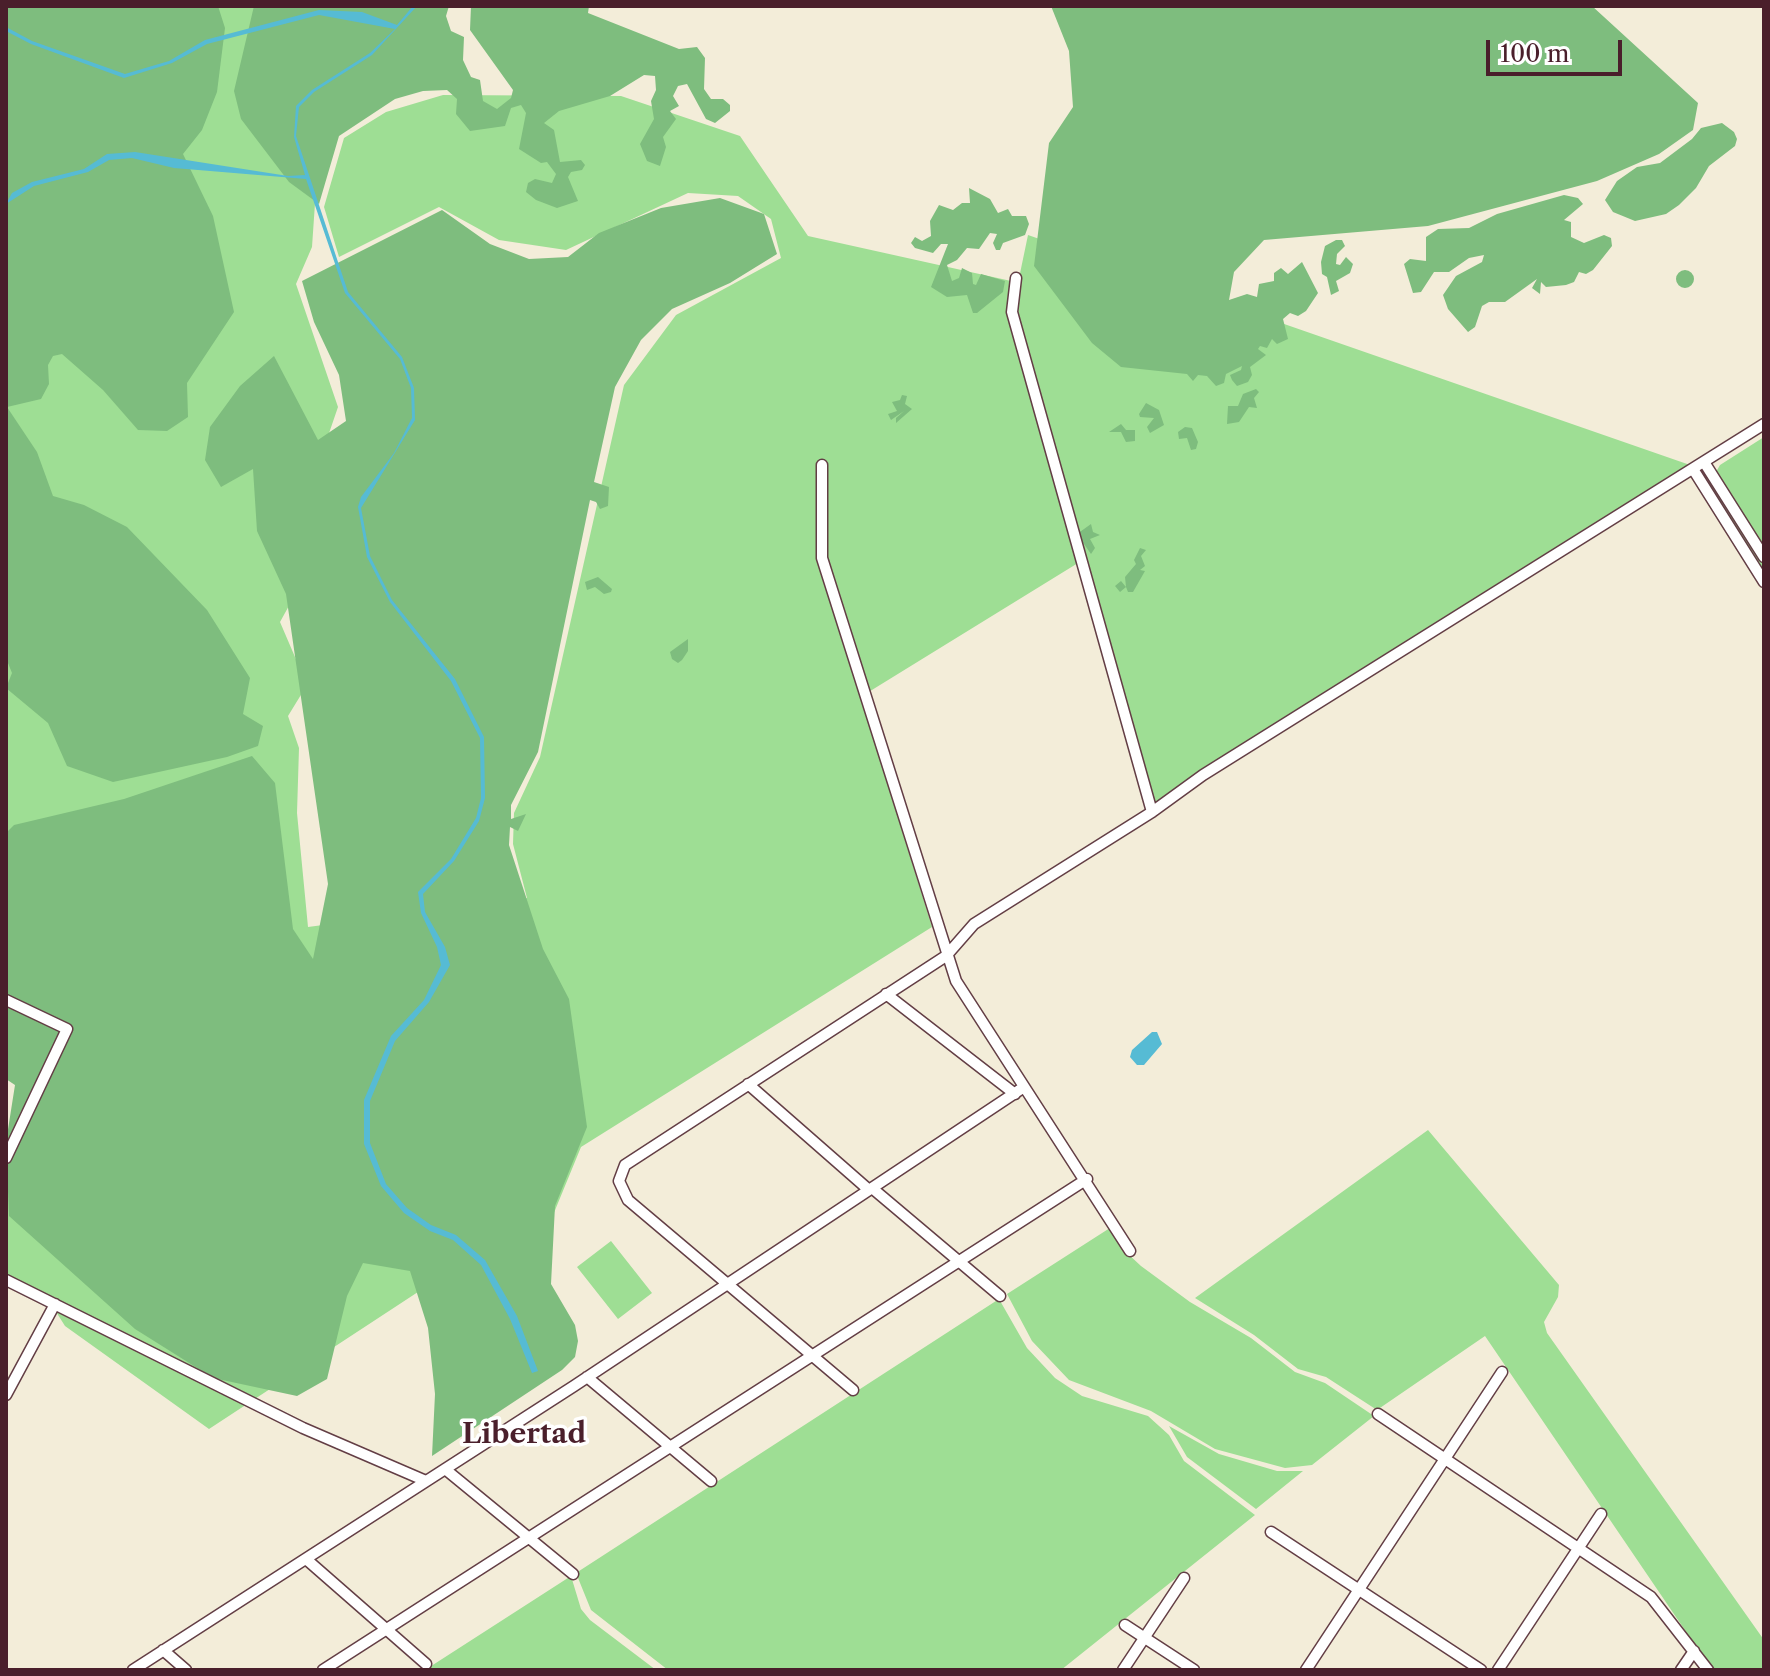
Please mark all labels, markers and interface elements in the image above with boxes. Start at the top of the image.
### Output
scale bar [1490,24,1626,74]
text: 100 m [1500,39,1569,68]
district label: Libertad [462,1418,586,1452]

